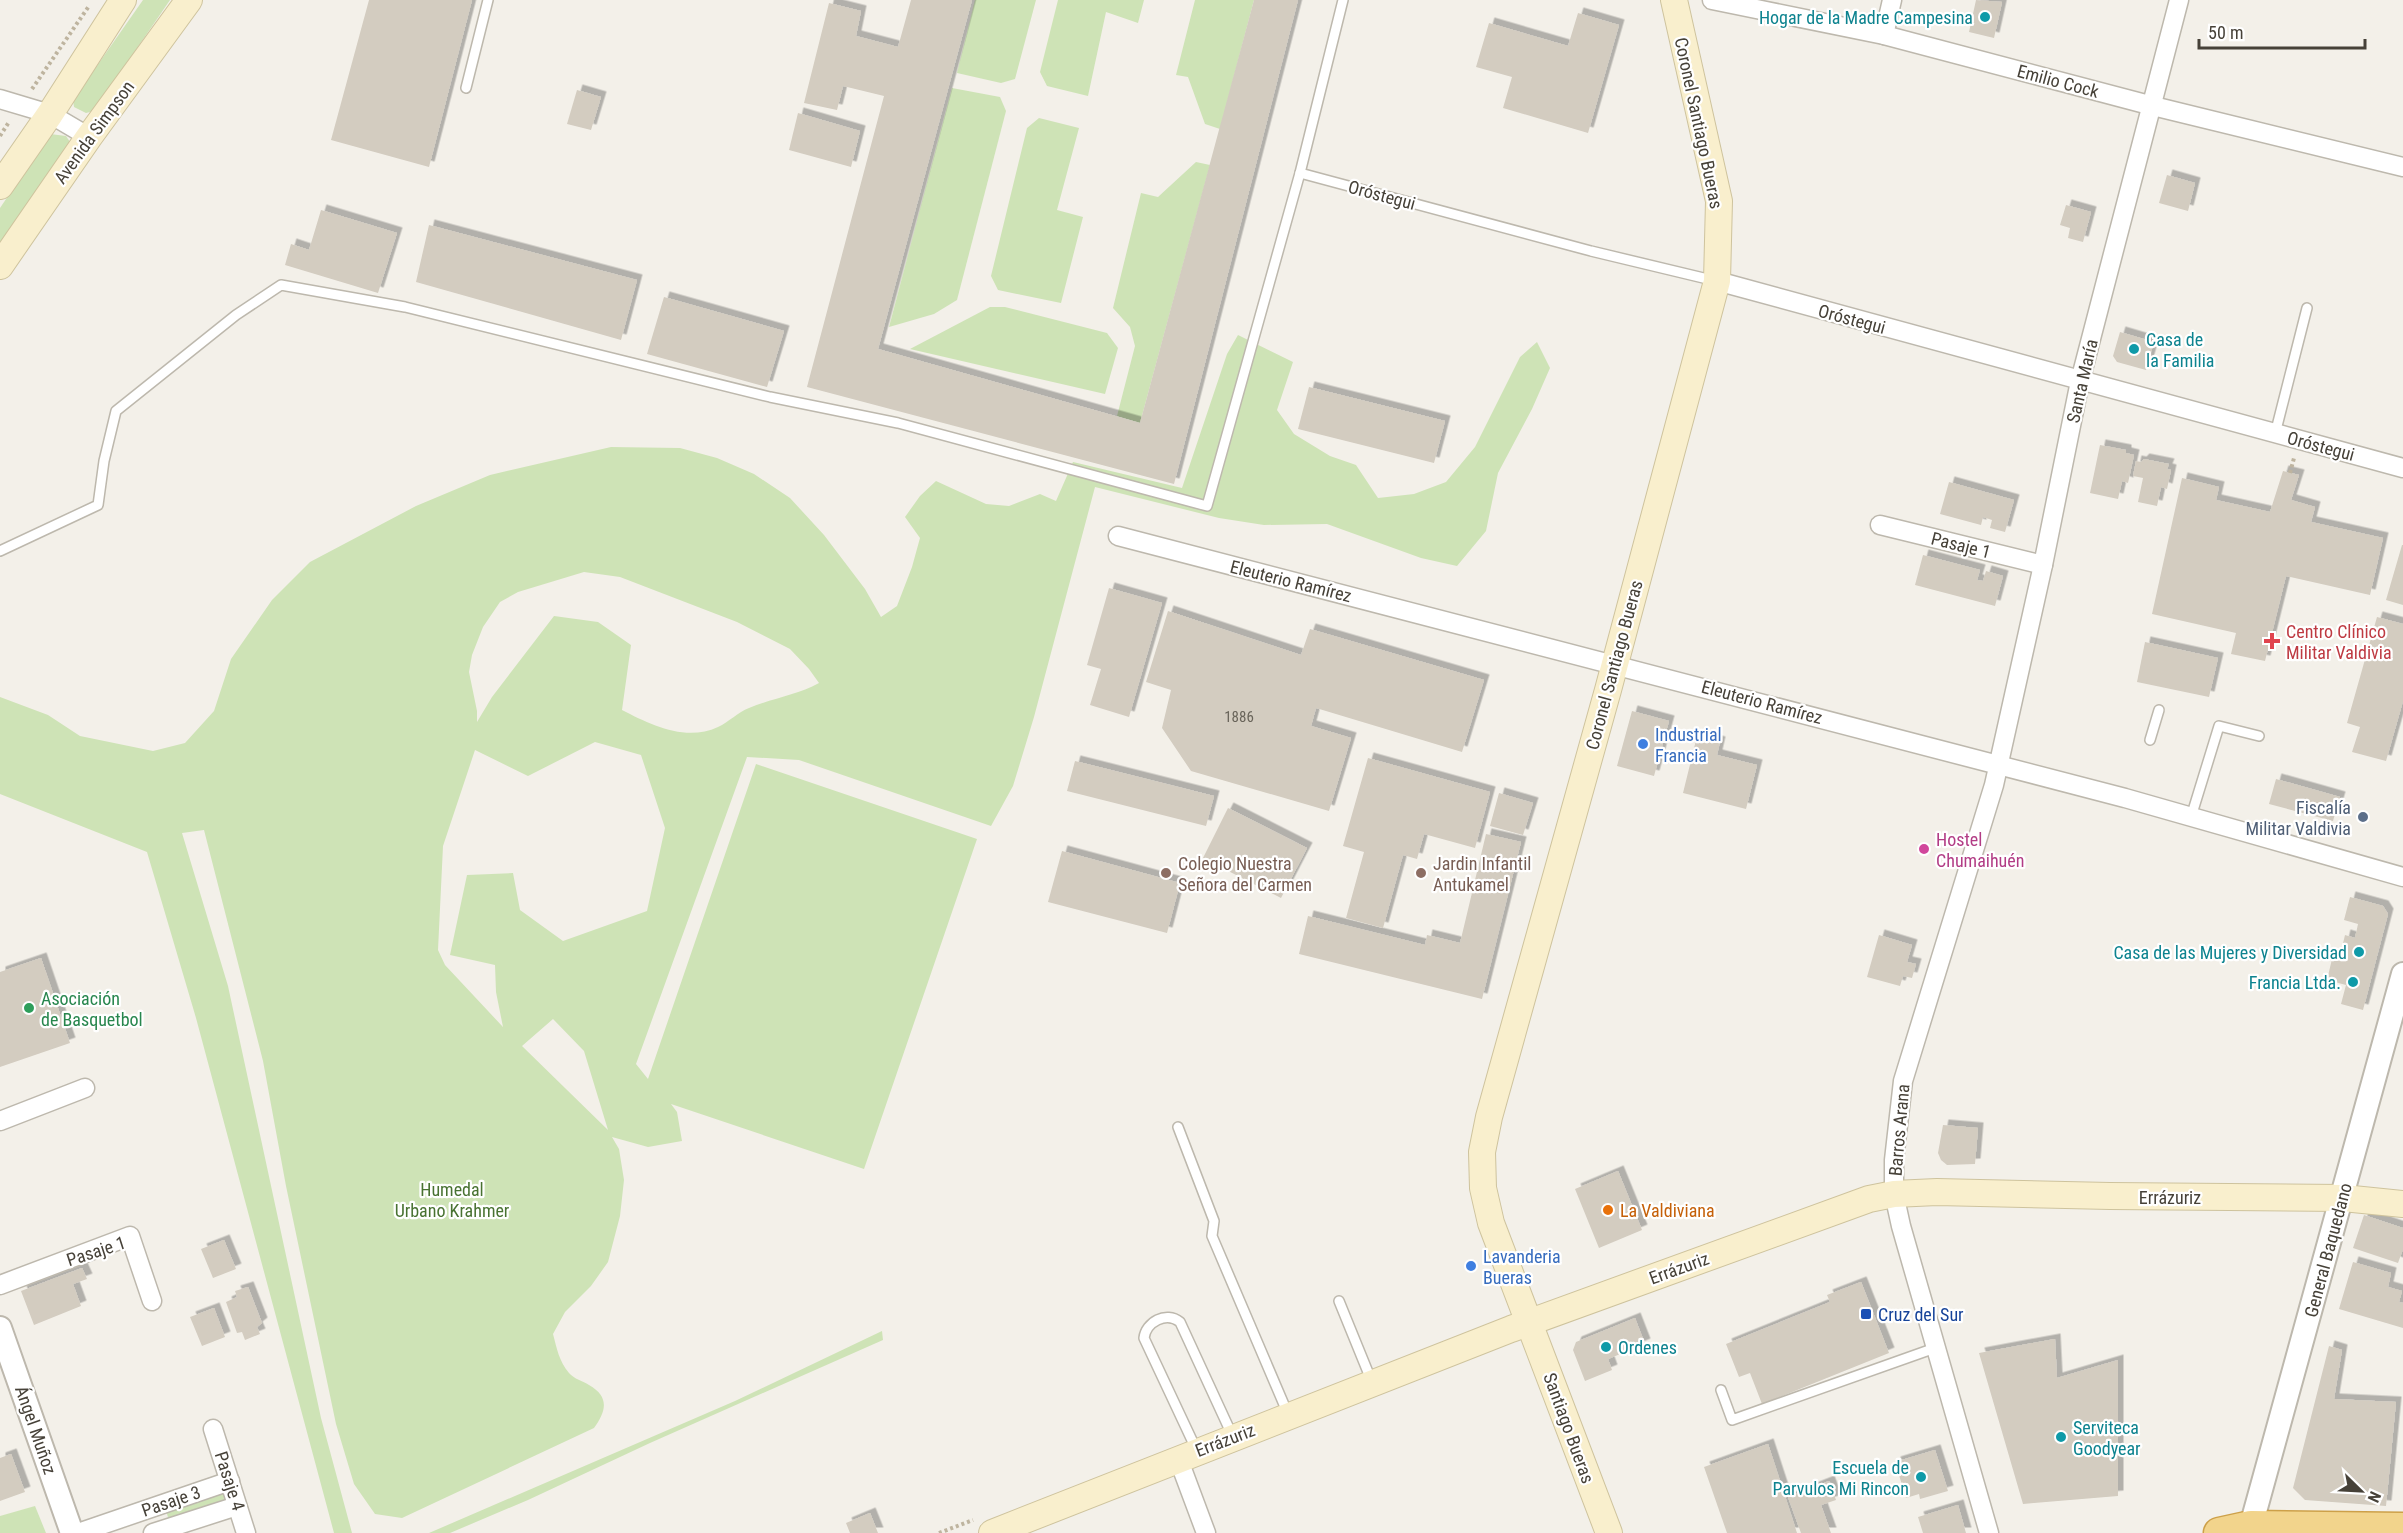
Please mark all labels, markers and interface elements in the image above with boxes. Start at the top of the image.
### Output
place label: Hogar de la Madre Campesina [1759,7,1973,28]
marker: Hogar de la Madre Campesina [1978,10,1992,24]
scale bar [2199,12,2366,50]
text: 50 m [2208,22,2243,43]
street label: Coronel Santiago Bueras [1671,35,1727,211]
street label: Emilio Cock [2015,60,2101,102]
street label: Avenida Simpson [50,76,138,188]
street label: Oróstegui [1346,176,1418,214]
street label: Oróstegui [1816,300,1888,338]
place label: Casa de la Familia [2146,329,2214,371]
street label: Santa María [2062,337,2102,425]
marker: Casa de la Familia [2127,342,2141,356]
street label: Oróstegui [2285,427,2357,465]
street label: Pasaje 1 [1929,527,1993,563]
street label: Eleuterio Ramírez [1228,556,1354,606]
street label: Coronel Santiago Bueras [1581,578,1647,752]
place label: Centro Clínico Militar Valdivia [2286,621,2392,663]
marker: Centro Clínico Militar Valdivia [2263,632,2281,650]
street label: Eleuterio Ramírez [1699,676,1825,728]
house number: 1886 [1224,708,1254,726]
place label: Industrial Francia [1655,724,1722,766]
marker: Industrial Francia [1636,737,1650,751]
place label: Fiscalía Militar Valdivia [2245,797,2351,839]
marker: Fiscalía Militar Valdivia [2356,810,2370,824]
place label: Hostel Chumaihuén [1936,829,2024,871]
marker: Hostel Chumaihuén [1917,842,1931,856]
place label: Colegio Nuestra Señora del Carmen [1178,853,1312,895]
place label: Jardin Infantil Antukamel [1433,853,1531,895]
marker: Colegio Nuestra Señora del Carmen [1159,866,1173,880]
marker: Jardin Infantil Antukamel [1414,866,1428,880]
place label: Casa de las Mujeres y Diversidad [2113,942,2347,963]
marker: Casa de las Mujeres y Diversidad [2352,945,2366,959]
place label: Francia Ltda. [2249,972,2341,993]
marker: Francia Ltda. [2346,975,2360,989]
place label: Asociación de Basquetbol [41,988,143,1030]
marker: Asociación de Basquetbol [22,1001,36,1015]
street label: Barros Arana [1885,1083,1913,1177]
park label: Humedal Urbano Krahmer [395,1179,510,1221]
street label: General Baquedano [2300,1181,2356,1319]
street label: Errázuriz [2139,1187,2201,1208]
place label: La Valdiviana [1620,1200,1715,1221]
marker: La Valdiviana [1601,1203,1615,1217]
street label: Pasaje 1 [64,1232,128,1270]
place label: Lavanderia Bueras [1483,1246,1561,1288]
street label: Errázuriz [1646,1247,1712,1289]
marker: Lavanderia Bueras [1464,1259,1478,1273]
place label: Cruz del Sur [1878,1304,1964,1325]
marker: Cruz del Sur [1859,1307,1873,1321]
place label: Ordenes [1618,1337,1677,1358]
marker: Ordenes [1599,1340,1613,1354]
street label: Santiago Bueras [1539,1370,1599,1486]
street label: Ángel Muñoz [11,1383,61,1477]
place label: Serviteca Goodyear [2073,1417,2141,1459]
street label: Errázuriz [1192,1419,1258,1461]
marker: Serviteca Goodyear [2054,1430,2068,1444]
street label: Pasaje 4 [211,1449,249,1513]
place label: Escuela de Parvulos Mi Rincon [1773,1457,1909,1499]
north arrow [2331,1461,2391,1521]
marker: Escuela de Parvulos Mi Rincon [1914,1470,1928,1484]
street label: Pasaje 3 [139,1481,203,1521]
text: N [2364,1489,2385,1505]

